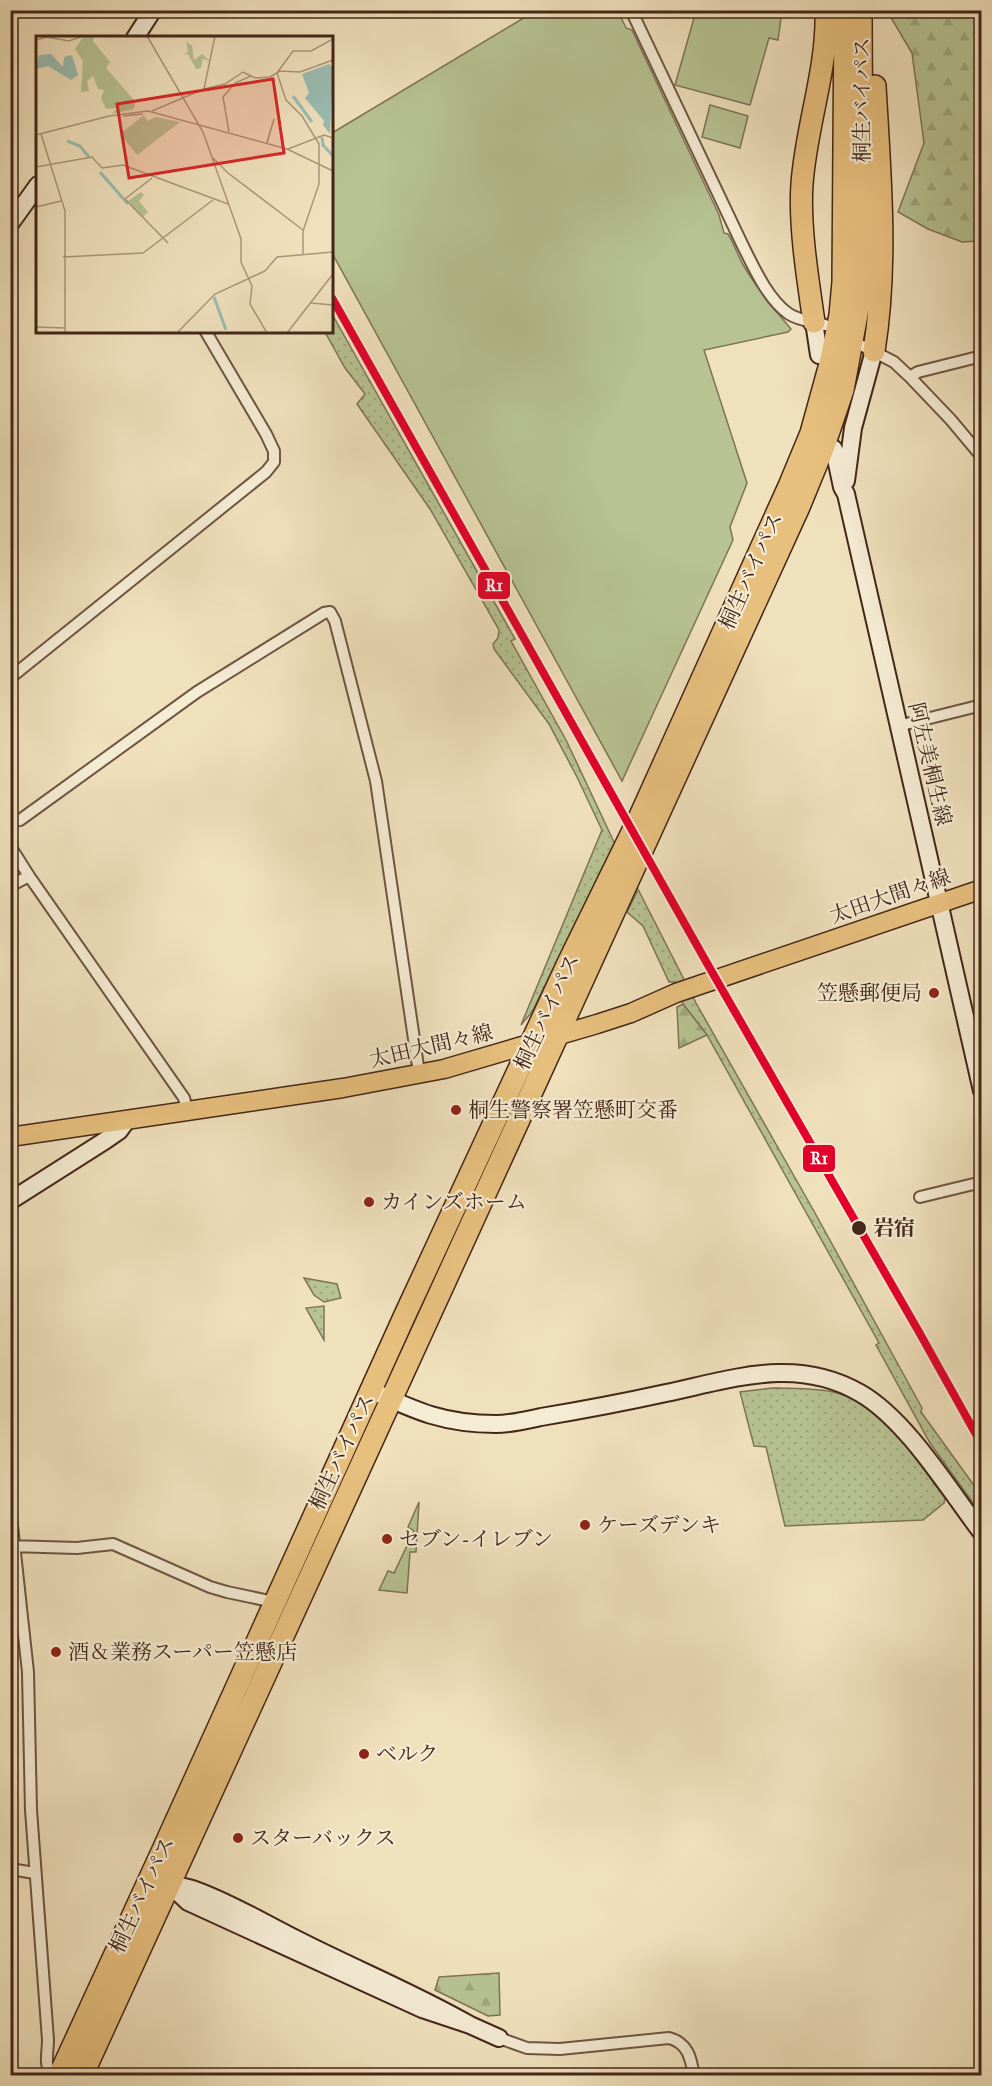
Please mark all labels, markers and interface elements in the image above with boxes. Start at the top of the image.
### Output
inset map [36,36,333,333]
street label: 桐生バイパス [849,37,875,163]
street label: 桐生バイパス [714,508,788,634]
line badge: R1 [477,571,511,600]
text: R1 [485,576,503,595]
street label: 阿左美桐生線 [903,700,957,828]
street label: 太田大間々線 [826,863,954,929]
street label: 桐生バイパス [509,950,585,1074]
place label: 笠懸郵便局 [817,980,922,1006]
marker: 笠懸郵便局 [927,986,941,1000]
street label: 太田大間々線 [367,1019,495,1073]
place label: 桐生警察署笠懸町交番 [468,1097,678,1123]
marker: 桐生警察署笠懸町交番 [449,1103,463,1117]
line badge: R1 [802,1144,836,1173]
text: R1 [810,1149,828,1168]
place label: カインズホーム [381,1189,527,1215]
marker: カインズホーム [362,1195,376,1209]
place label: 岩宿 [873,1215,915,1241]
marker: 岩宿 [850,1219,868,1237]
street label: 桐生バイパス [304,1390,380,1514]
place label: ケーズデンキ [597,1512,721,1538]
marker: ケーズデンキ [578,1518,592,1532]
place label: セブン-イレブン [399,1526,553,1552]
marker: セブン-イレブン [380,1532,394,1546]
place label: 酒＆業務スーパー笠懸店 [68,1639,297,1665]
marker: 酒＆業務スーパー笠懸店 [49,1645,63,1659]
place label: ベルク [376,1741,439,1767]
marker: ベルク [357,1747,371,1761]
place label: スターバックス [250,1825,396,1851]
marker: スターバックス [231,1831,245,1845]
street label: 桐生バイパス [104,1833,180,1957]

